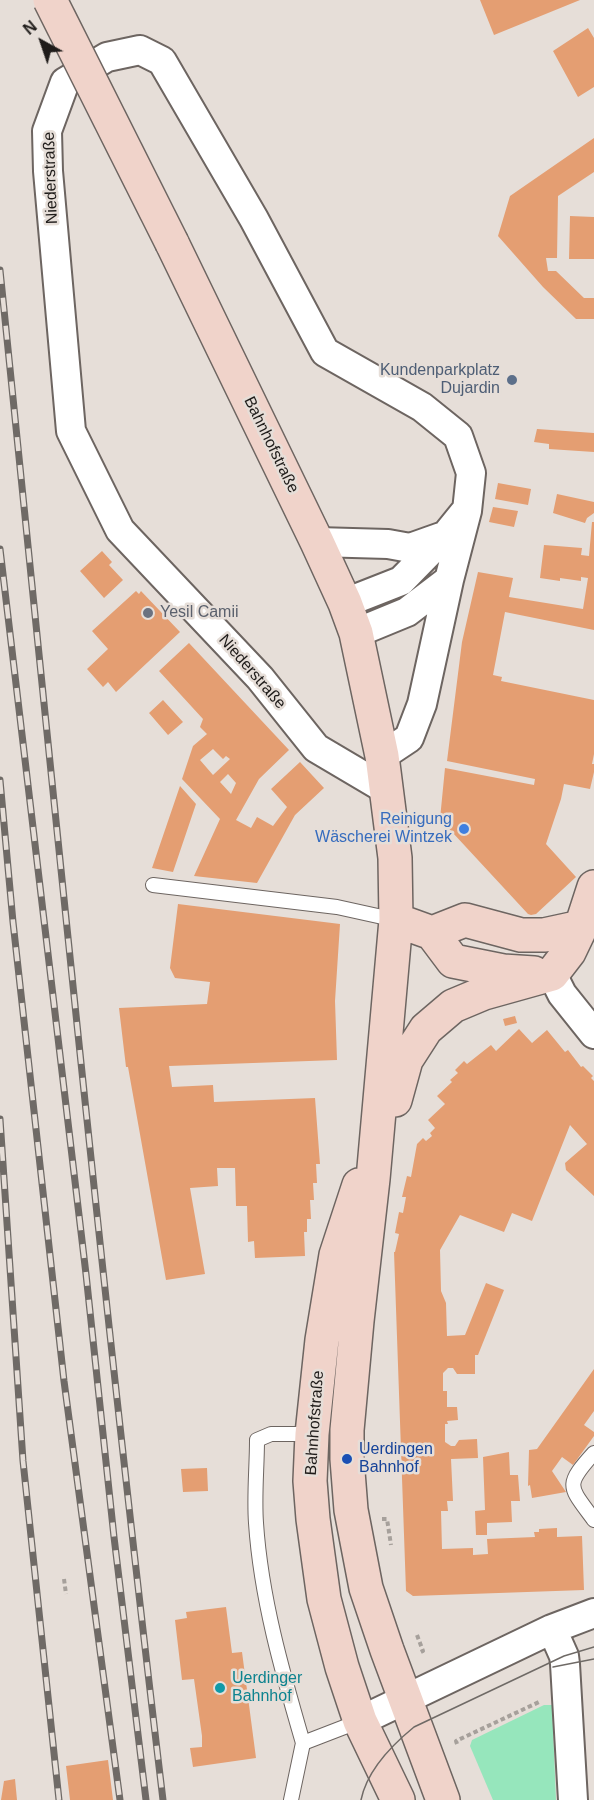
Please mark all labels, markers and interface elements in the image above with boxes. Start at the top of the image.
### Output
north arrow [12,12,72,72]
text: N [20,18,40,38]
street label: Niederstraße [40,131,62,225]
place label: Kundenparkplatz Dujardin [380,361,500,399]
marker: Kundenparkplatz Dujardin [505,373,519,387]
street label: Bahnhofstraße [239,394,303,496]
place label: Yesil Camii [160,603,239,623]
marker: Yesil Camii [141,606,155,620]
street label: Niederstraße [214,631,290,713]
place label: Reinigung Wäscherei Wintzek [315,810,452,848]
marker: Reinigung Wäscherei Wintzek [457,822,471,836]
street label: Bahnhofstraße [302,1370,328,1476]
place label: Uerdingen Bahnhof [359,1440,433,1478]
marker: Uerdingen Bahnhof [340,1452,354,1466]
place label: Uerdinger Bahnhof [232,1669,302,1707]
marker: Uerdinger Bahnhof [213,1681,227,1695]

